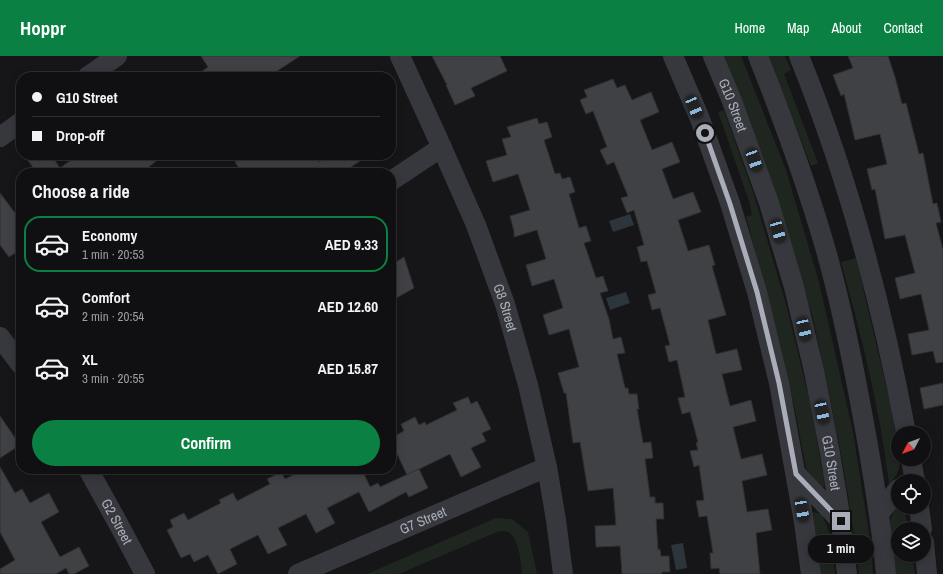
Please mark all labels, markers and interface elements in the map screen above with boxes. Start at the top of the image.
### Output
text: Hoppr [20,15,66,41]
text: Home [734,19,765,37]
text: Map [787,19,809,37]
text: About [831,19,861,37]
text: Contact [883,19,923,37]
street label: G10 Street [715,76,751,134]
text: G10 Street [56,87,118,108]
car [684,94,704,120]
route start [696,124,714,142]
text: Drop-off [56,125,105,146]
car [744,147,764,173]
text: Choose a ride [32,179,130,204]
car [769,218,787,244]
text: Economy [82,225,137,246]
icon: car [34,226,70,262]
text: AED 9.33 [325,234,378,255]
text: 1 min · 20:53 [82,246,144,263]
street label: G8 Street [489,281,521,334]
text: Comfort [82,287,130,308]
icon: car [34,288,70,324]
text: AED 12.60 [318,296,378,317]
text: 2 min · 20:54 [82,308,144,325]
car [795,316,813,342]
text: XL [82,349,98,370]
icon: car [34,350,70,386]
text: AED 15.87 [318,358,378,379]
text: 3 min · 20:55 [82,370,144,387]
car [814,399,830,425]
button: Confirm [32,420,380,466]
north arrow [891,426,931,466]
map controls [891,426,931,562]
street label: G10 Street [818,434,845,492]
button: locate [891,474,931,514]
street label: G2 Street [97,496,137,547]
car [794,497,810,523]
street label: G7 Street [397,502,449,538]
route end [832,512,850,530]
button: layers [891,522,931,562]
callout: 1 min [808,535,874,563]
text: 1 min [827,540,855,557]

